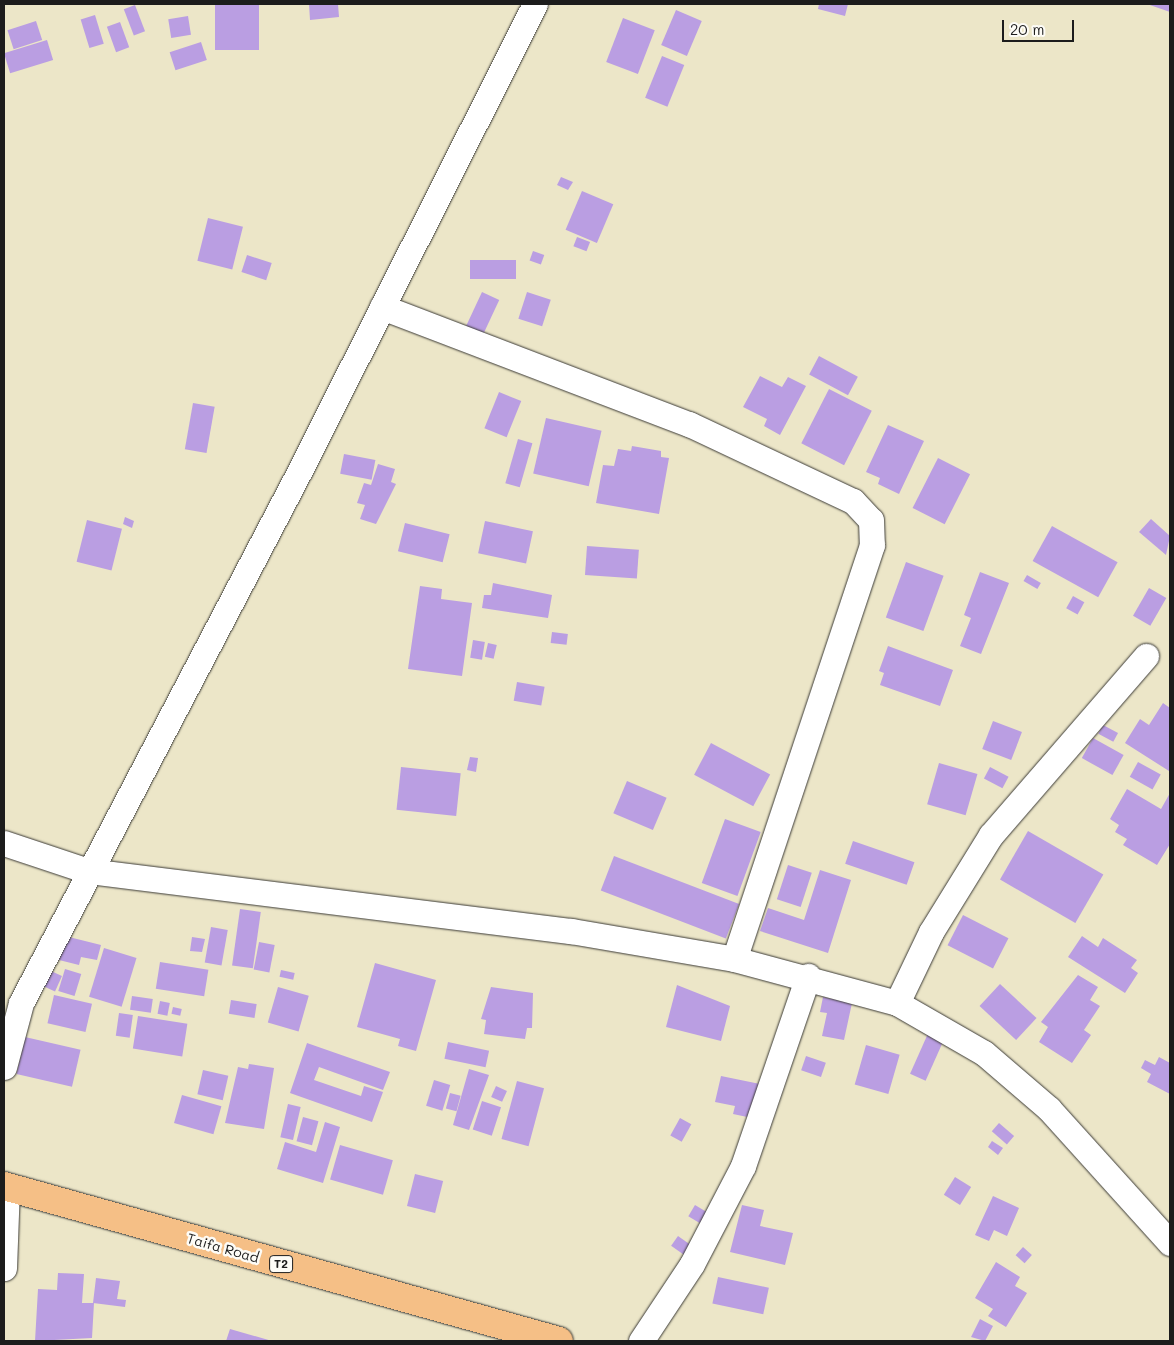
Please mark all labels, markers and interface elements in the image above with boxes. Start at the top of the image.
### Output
scale bar [1004,10,1076,42]
text: 20 m [1010,19,1044,39]
street label: Taifa Road [185,1230,261,1266]
road number: T2 [268,1254,294,1274]

